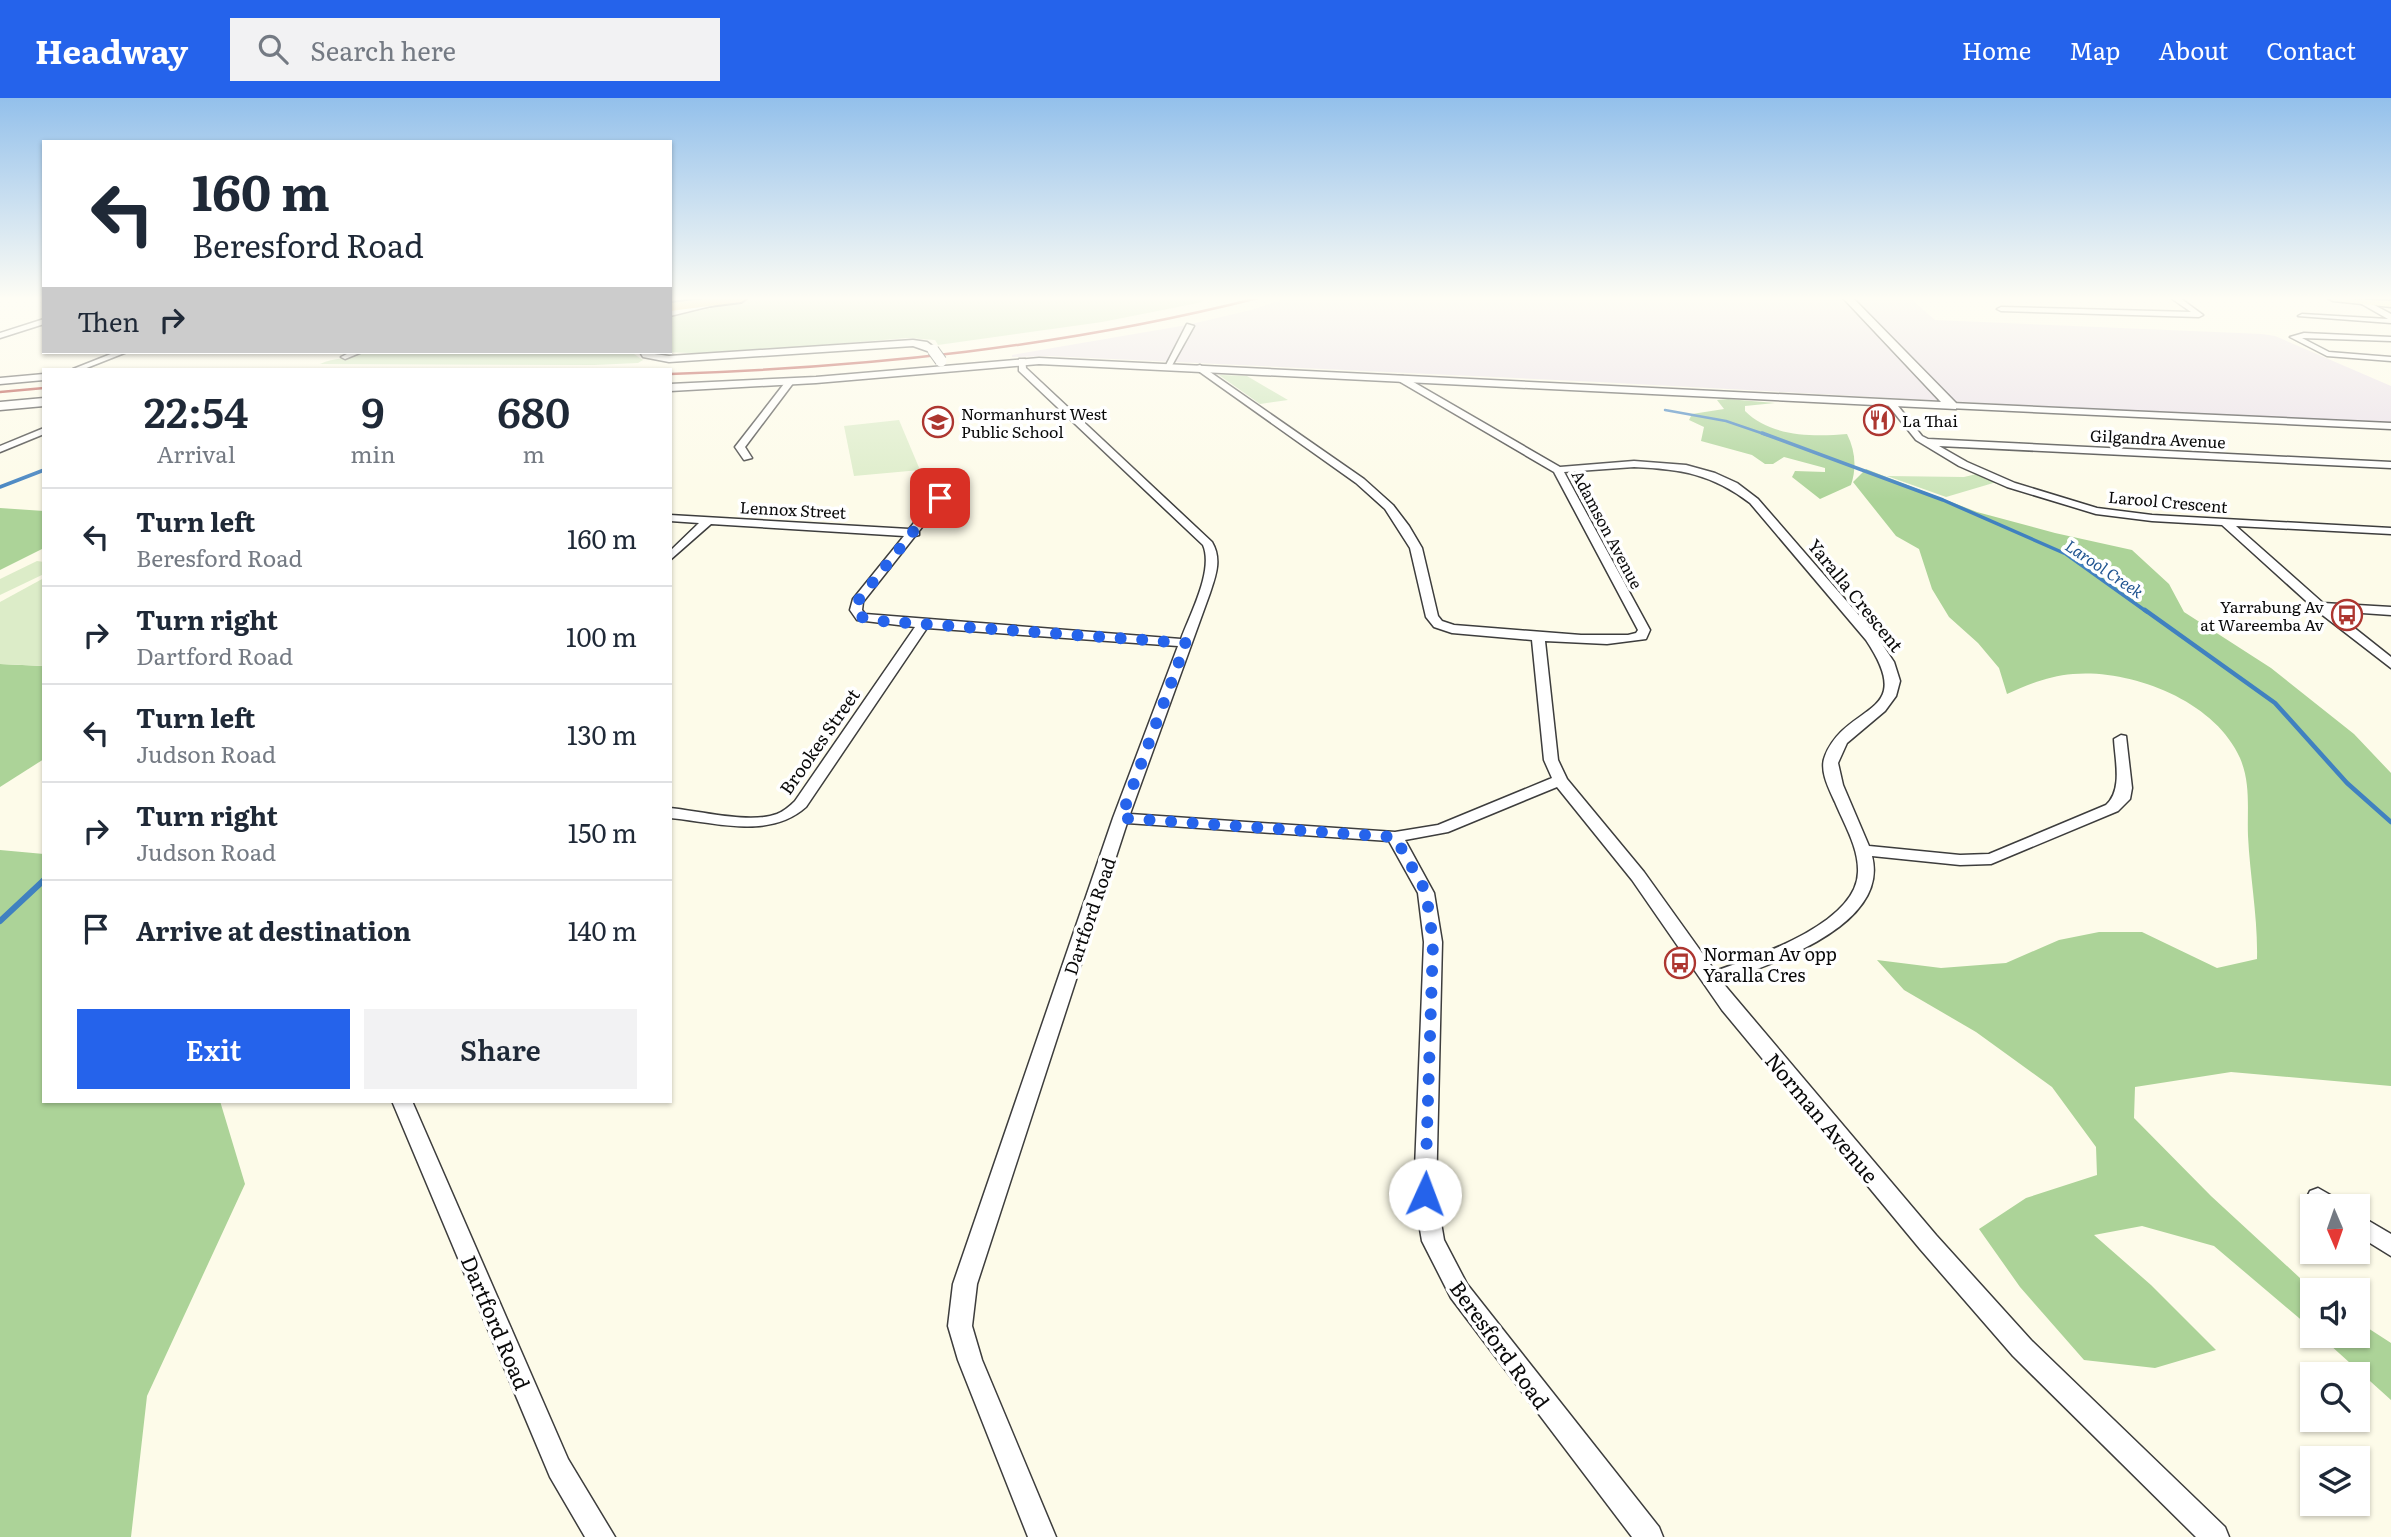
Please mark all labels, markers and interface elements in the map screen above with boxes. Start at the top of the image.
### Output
search box [230,18,720,81]
text: Headway [35,25,188,74]
icon: search [254,30,292,68]
text: Search here [310,30,456,69]
text: Home [1962,32,2031,67]
text: Map [2069,32,2120,67]
text: About [2158,32,2228,67]
text: Contact [2266,32,2356,67]
text: 160 m [192,153,330,226]
icon: left [77,168,168,259]
text: Beresford Road [192,220,424,268]
text: Then [77,301,139,340]
icon: right [153,301,191,339]
text: 22:54 [144,379,248,441]
text: 9 [361,379,384,441]
text: 680 [497,379,570,441]
place label: Normanhurst West Public School [961,401,1108,443]
restaurant icon: La Thai [1862,403,1896,437]
school or university icon: Normanhurst West Public School [921,405,955,439]
place label: La Thai [1902,408,1958,432]
street label: Gilgandra Avenue [2090,422,2226,454]
text: Arrival [157,436,235,470]
text: min [350,436,395,470]
text: m [523,436,545,470]
street label: Adamson Avenue [1566,465,1650,593]
pin [910,468,970,528]
icon: arrive [921,479,959,517]
street label: Larool Crescent [2107,484,2229,518]
street label: Lennox Street [739,494,847,524]
text: Turn left [136,501,255,540]
icon: left [77,518,115,556]
text: 160 m [567,518,637,557]
street label: Yaralla Crescent [1802,532,1911,658]
water label: Larool Creek [2061,533,2149,603]
text: Beresford Road [136,540,303,574]
place label: Yarrabung Av at Wareemba Av [2200,594,2325,636]
bus stop icon: Yarrabung Av at Wareemba Av [2330,598,2364,632]
text: Turn right [136,599,278,638]
icon: right [77,616,115,654]
text: 100 m [566,616,637,655]
text: Dartford Road [136,638,293,672]
street label: Brookes Street [772,682,866,800]
text: Turn left [136,697,255,736]
icon: left [77,714,115,752]
text: 130 m [567,714,637,753]
text: Judson Road [136,736,276,770]
text: Turn right [136,795,278,834]
icon: right [77,812,115,850]
text: 150 m [568,812,637,851]
text: Judson Road [136,834,276,868]
street label: Dartford Road [1056,854,1122,978]
icon: arrive [77,910,115,948]
text: Arrive at destination [136,910,411,949]
text: 140 m [568,910,637,949]
place label: Norman Av opp Yaralla Cres [1703,940,1837,988]
bus stop icon: Norman Av opp Yaralla Cres [1663,946,1697,980]
button: Exit [77,1009,350,1089]
button: Share [364,1009,637,1089]
street label: Norman Avenue [1759,1045,1887,1189]
position arrow [1388,1157,1462,1231]
north arrow [2300,1194,2370,1264]
map controls [2300,1194,2370,1516]
street label: Dartford Road [455,1250,539,1394]
street label: Beresford Road [1444,1273,1558,1415]
button: sound [2300,1278,2370,1348]
button: search [2300,1362,2370,1432]
button: layers [2300,1446,2370,1516]

